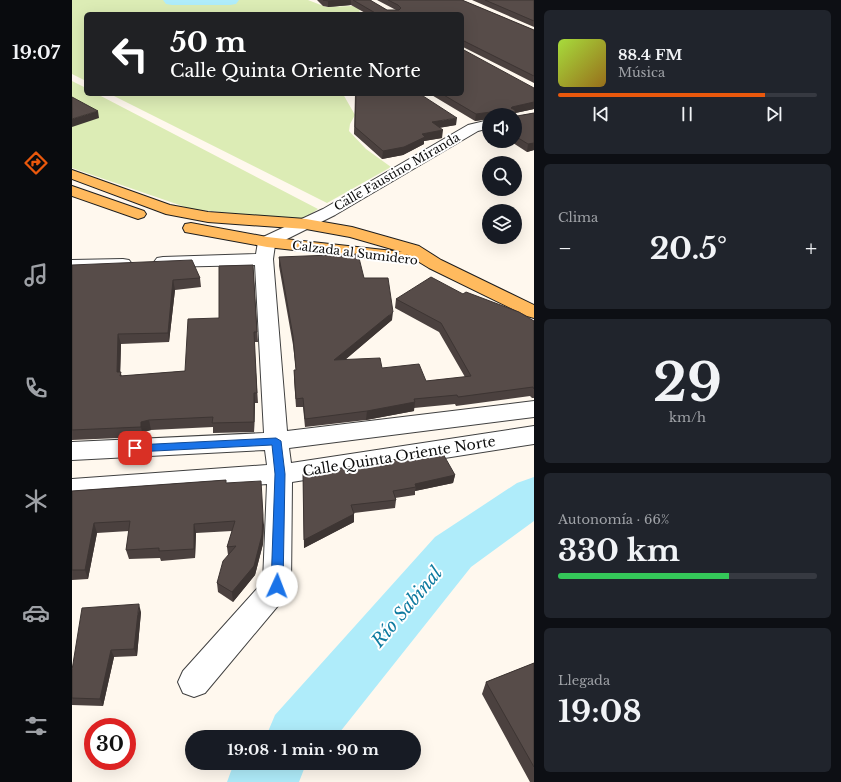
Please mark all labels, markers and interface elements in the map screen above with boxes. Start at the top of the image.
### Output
text: 50 m [170,25,246,60]
icon: left [104,28,156,80]
text: 19:07 [12,42,60,64]
text: 88.4 FM [618,45,682,64]
text: Calle Quinta Oriente Norte [170,60,421,82]
text: Música [618,64,665,81]
icon: previous [590,103,612,125]
icon: pause [676,103,698,125]
icon: next [763,103,785,125]
map controls [482,108,522,244]
button: sound [482,108,522,148]
street label: Calle Faustino Miranda [331,129,463,214]
icon: directions [22,149,50,177]
button: search [482,156,522,196]
button: layers [482,204,522,244]
text: Clima [558,209,598,226]
text: 20.5° [650,230,727,267]
text: − [558,235,572,262]
text: + [805,235,817,262]
street label: Calzada al Sumidero [291,237,419,268]
icon: music [22,261,50,289]
text: 29 [653,351,722,415]
icon: phone [22,374,50,402]
text: km/h [669,409,706,426]
pin [118,431,152,465]
street label: Calle Quinta Oriente Norte [301,432,497,480]
icon: arrive [124,437,146,459]
icon: climate [22,487,50,515]
text: Autonomía · 66% [558,511,670,528]
text: 330 km [558,532,680,569]
water label: Río Sabinal [366,562,447,652]
position arrow [256,565,298,607]
icon: car [22,599,50,627]
text: Llegada [558,672,610,689]
text: 19:08 [558,693,642,730]
icon: filters [22,712,50,740]
speed limit sign: 30 [84,718,136,770]
text: 19:08 · 1 min · 90 m [227,740,379,759]

